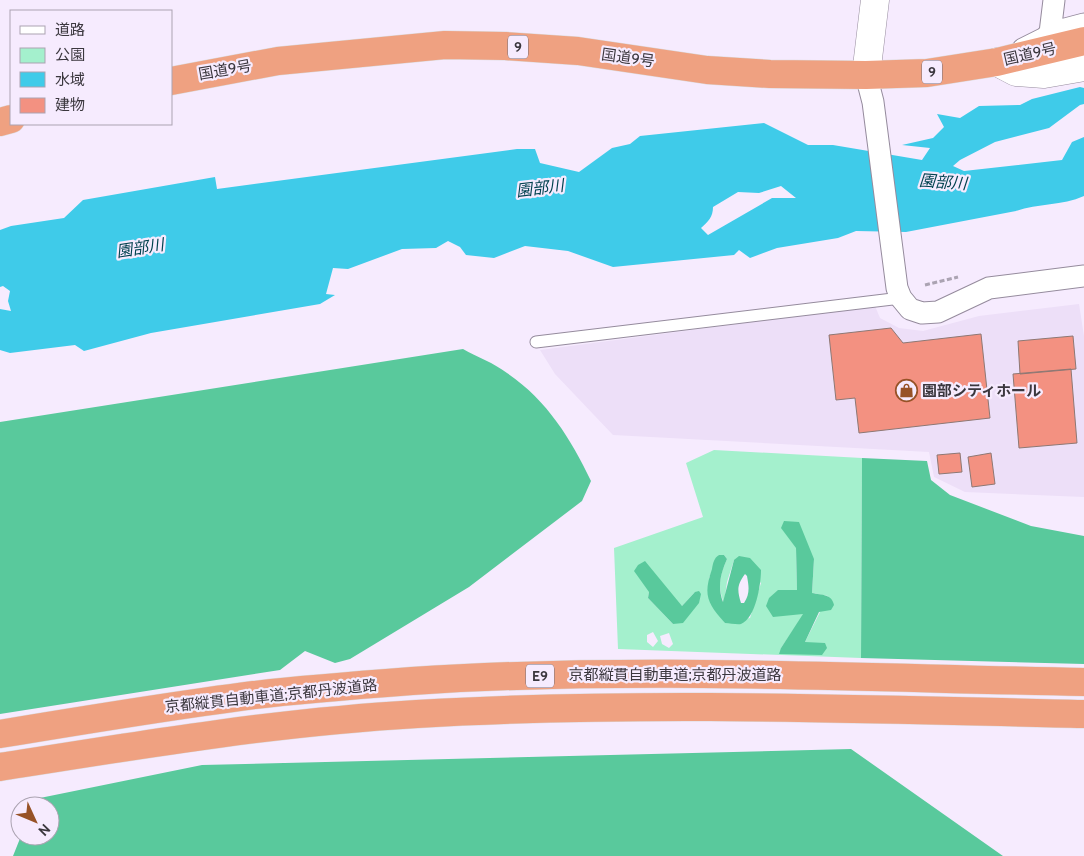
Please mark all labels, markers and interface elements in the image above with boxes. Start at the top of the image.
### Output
legend [10,10,172,125]
text: 道路 [55,21,85,39]
road number: 9 [508,36,528,58]
street label: 国道9号 [1002,39,1058,69]
street label: 国道9号 [600,45,656,71]
text: 公園 [55,46,85,64]
street label: 国道9号 [197,56,253,84]
road number: 9 [922,61,942,84]
text: 水域 [55,71,85,89]
text: 建物 [55,96,85,114]
water label: 園部川 [918,171,970,193]
water label: 園部川 [515,175,567,200]
water label: 園部川 [115,235,167,261]
shop icon: 園部シティホール [894,379,918,403]
place label: 園部シティホール [922,382,1041,400]
road number: E9 [526,664,554,688]
street label: 京都縦貫自動車道;京都丹波道路 [568,666,782,684]
street label: 京都縦貫自動車道;京都丹波道路 [164,676,378,716]
north arrow [10,796,60,846]
text: N [34,820,54,840]

